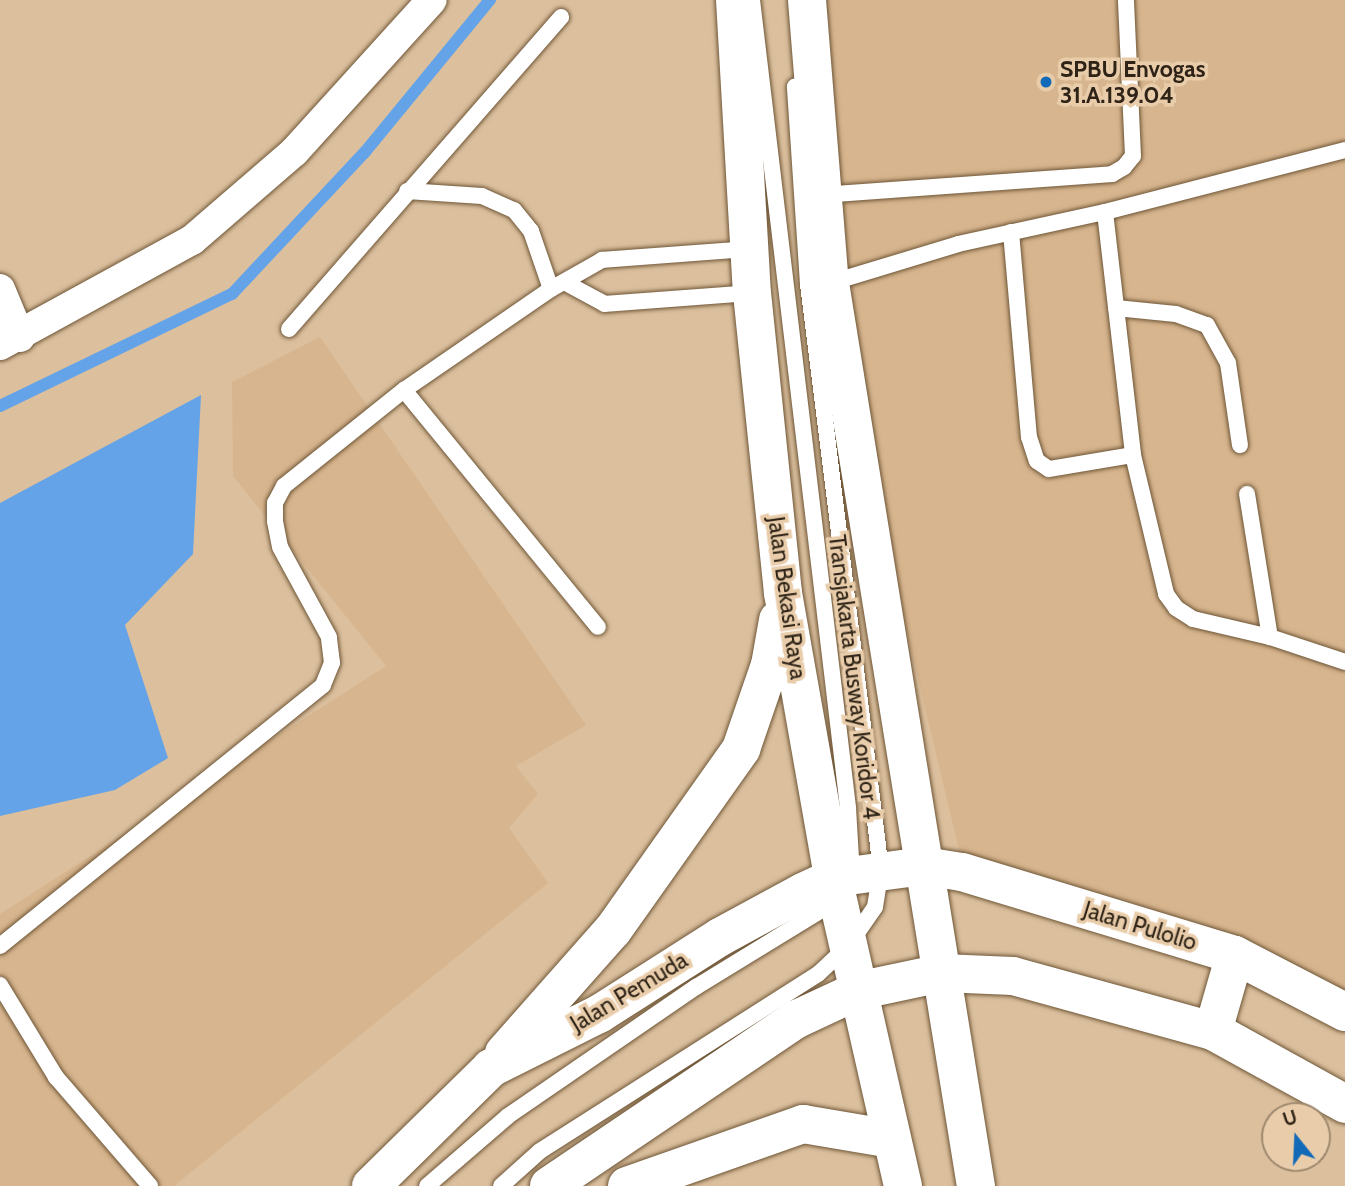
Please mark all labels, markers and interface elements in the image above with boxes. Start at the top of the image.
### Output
place label: SPBU Envogas 31.A.139.04 [1060,55,1205,109]
marker: SPBU Envogas 31.A.139.04 [1038,74,1054,90]
street label: Jalan Bekasi Raya [762,515,812,681]
street label: Transjakarta Busway Koridor 4 [823,533,885,821]
street label: Jalan Pulolio [1080,896,1200,956]
street label: Jalan Pemuda [565,946,693,1038]
north arrow [1261,1102,1331,1172]
text: U [1280,1105,1300,1132]

